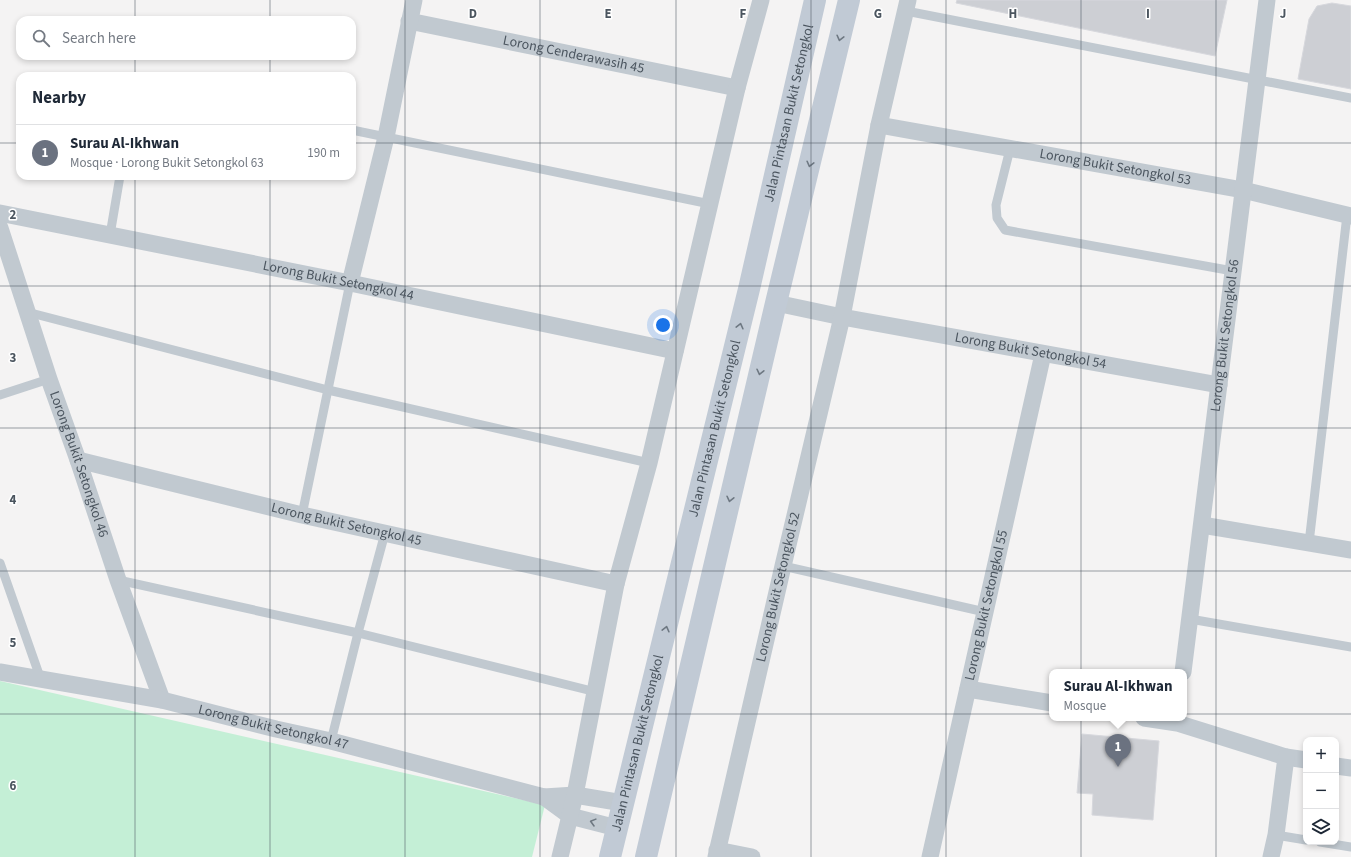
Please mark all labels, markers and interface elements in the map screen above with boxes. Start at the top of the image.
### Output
text: D [469,5,477,23]
text: E [604,5,612,23]
text: F [740,5,747,23]
text: G [874,5,882,23]
text: H [1009,5,1017,23]
text: I [1146,5,1150,23]
text: J [1280,5,1286,23]
search box [16,16,356,60]
street label: Jalan Pintasan Bukit Setongkol [759,22,819,204]
icon: search [30,27,52,49]
text: Search here [62,28,136,49]
street label: Lorong Cenderawasih 45 [501,30,646,79]
one-way arrow [837,35,845,41]
text: Nearby [32,86,86,110]
text: Surau Al-Ikhwan [70,133,179,154]
text: 1 [42,144,48,162]
text: 190 m [307,144,340,162]
street label: Lorong Bukit Setongkol 53 [1038,144,1193,191]
text: Mosque · Lorong Bukit Setongkol 63 [70,154,264,172]
one-way arrow [806,161,814,167]
text: 2 [10,206,17,224]
street label: Lorong Bukit Setongkol 44 [261,256,416,306]
street label: Lorong Bukit Setongkol 56 [1206,258,1245,413]
your location [653,315,673,335]
one-way arrow [736,322,744,329]
street label: Lorong Bukit Setongkol 54 [953,328,1108,374]
street label: Jalan Pintasan Bukit Setongkol [684,338,746,519]
text: 3 [10,349,17,367]
one-way arrow [756,369,765,376]
street label: Lorong Bukit Setongkol 46 [44,388,113,540]
text: 4 [10,491,17,509]
one-way arrow [727,496,735,502]
street label: Lorong Bukit Setongkol 45 [269,498,424,551]
street label: Lorong Bukit Setongkol 52 [751,510,805,664]
street label: Lorong Bukit Setongkol 55 [960,528,1013,682]
one-way arrow [661,625,669,632]
text: 5 [10,634,17,652]
street label: Jalan Pintasan Bukit Setongkol [607,652,669,834]
popup [1049,669,1187,721]
text: Surau Al-Ikhwan [1064,676,1172,697]
text: Mosque [1064,697,1106,715]
street label: Lorong Bukit Setongkol 47 [196,700,351,755]
pin: 1 [1105,734,1131,767]
map controls [1303,737,1339,845]
button: + [1303,737,1339,773]
button: − [1303,773,1339,809]
text: 6 [10,777,17,795]
button: layers [1303,809,1339,845]
one-way arrow [590,818,597,827]

